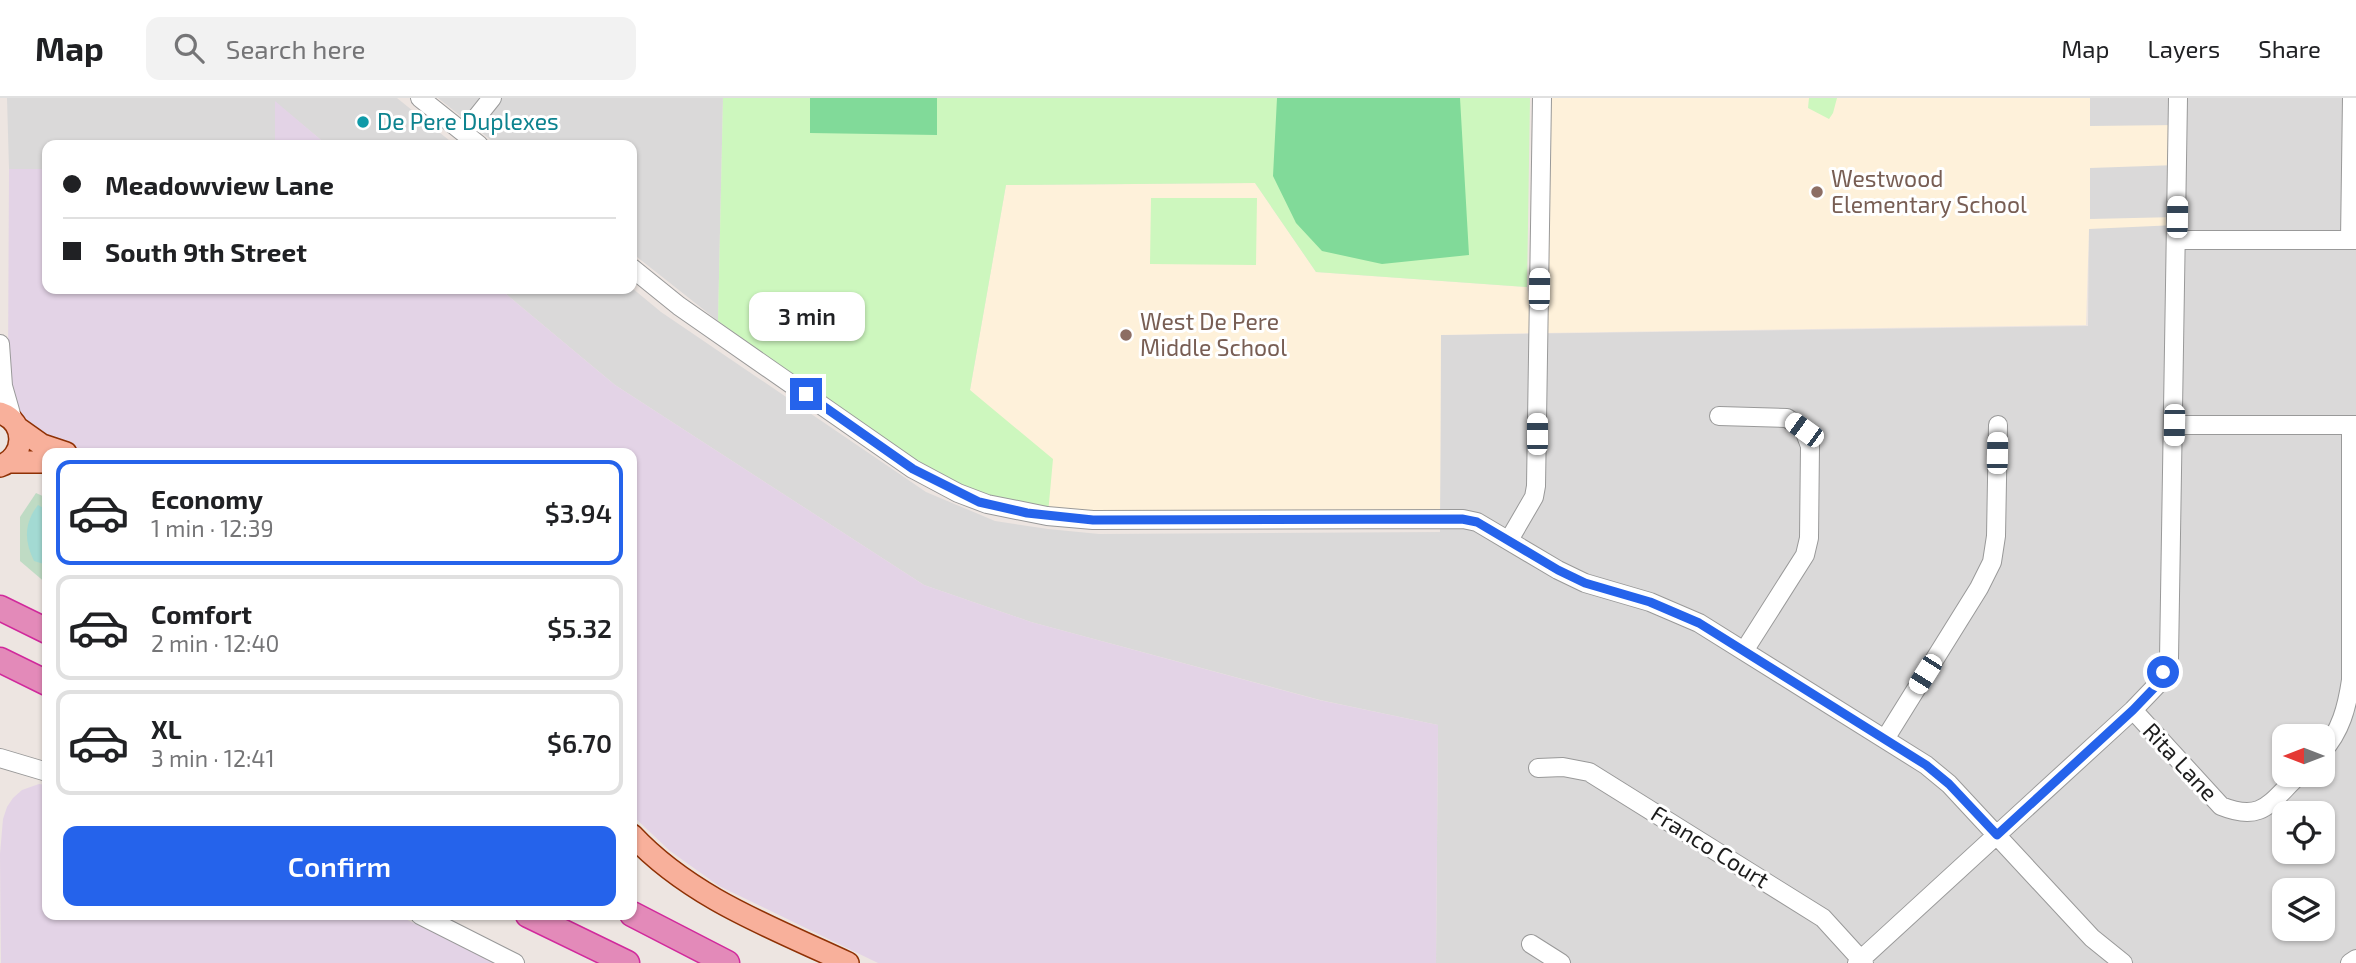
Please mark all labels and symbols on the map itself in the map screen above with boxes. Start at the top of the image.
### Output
place label: De Pere Duplexes [377,107,559,135]
marker: De Pere Duplexes [355,114,371,130]
place label: Westwood Elementary School [1831,164,2027,218]
marker: Westwood Elementary School [1809,184,1825,200]
car [2167,196,2188,238]
car [1529,268,1550,310]
callout: 3 min [748,292,864,342]
place label: West De Pere Middle School [1140,307,1287,361]
marker: West De Pere Middle School [1118,327,1134,343]
route end [790,378,822,410]
car [2164,404,2185,446]
car [1781,409,1828,451]
car [1527,413,1548,455]
car [1987,432,2008,474]
car [1905,651,1946,697]
route start [2147,656,2179,688]
street label: Rita Lane [2138,716,2224,806]
north arrow [2272,724,2334,788]
street label: Franco Court [1646,799,1775,894]

